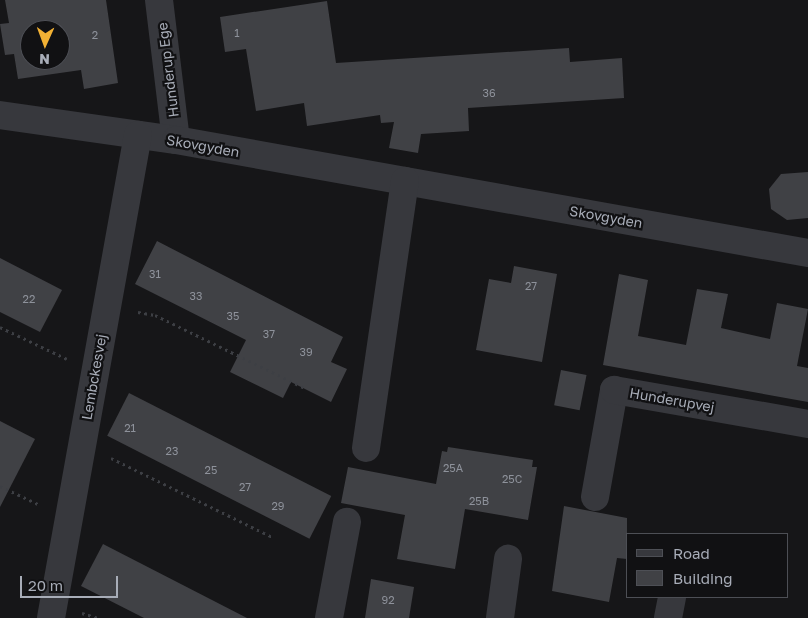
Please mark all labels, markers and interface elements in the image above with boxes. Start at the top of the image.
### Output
north arrow [20,20,70,70]
street label: Hunderup Ege [154,22,182,118]
house number: 1 [234,26,240,40]
house number: 2 [92,28,98,42]
text: N [39,51,50,68]
house number: 36 [482,86,496,100]
street label: Skovgyden [165,131,241,161]
street label: Skovgyden [568,202,644,232]
house number: 31 [149,267,161,281]
house number: 27 [525,279,537,293]
house number: 33 [190,289,202,303]
house number: 22 [23,292,35,306]
house number: 35 [227,309,239,323]
house number: 37 [263,327,275,341]
street label: Lembckesvej [78,333,110,421]
house number: 39 [299,345,313,359]
street label: Hunderupvej [628,384,716,416]
house number: 21 [124,421,136,435]
house number: 23 [166,444,178,458]
house number: 25A [443,461,463,475]
house number: 25 [205,463,217,477]
house number: 25C [502,472,522,486]
house number: 27 [239,480,251,494]
house number: 25B [469,494,489,508]
house number: 29 [271,499,285,513]
legend [626,533,788,598]
text: Road [673,544,710,562]
scale bar [22,566,120,598]
text: Building [673,569,733,587]
text: 20 m [28,576,63,594]
house number: 92 [381,593,395,607]

